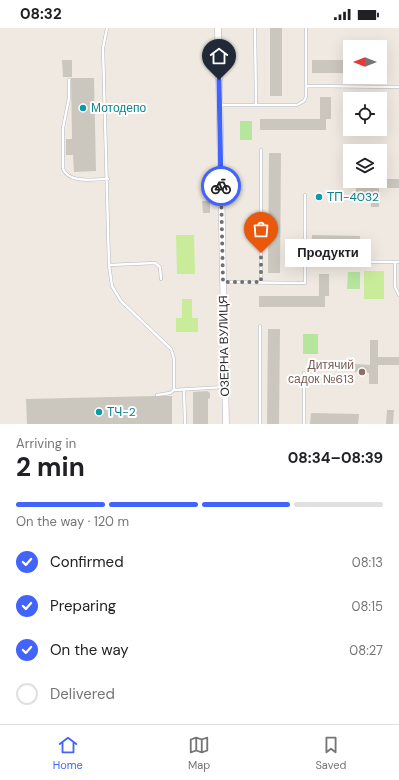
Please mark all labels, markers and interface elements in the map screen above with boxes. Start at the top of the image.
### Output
text: 08:32 [20,4,62,24]
pin [202,39,236,80]
north arrow [343,40,387,84]
map controls [343,40,387,188]
icon: home [208,45,230,67]
button: locate [343,92,387,136]
place label: Мотодепо [91,100,146,116]
marker: Мотодепо [78,103,88,113]
button: layers [343,144,387,188]
courier [201,166,241,206]
icon: bike [210,175,232,197]
place label: ТП-4032 [327,189,379,205]
marker: ТП-4032 [314,192,324,202]
pin [244,212,278,253]
icon: bag [250,218,272,240]
callout: Продукти [285,239,371,267]
text: Продукти [297,244,359,261]
street label: ОЗЕРНА ВУЛИЦЯ [215,295,233,397]
place label: Дитячий садок №613 [288,357,354,387]
marker: Дитячий садок №613 [357,367,367,377]
place label: ТЧ-2 [107,404,136,420]
marker: ТЧ-2 [94,407,104,417]
text: Arriving in [16,435,76,452]
text: 08:34–08:39 [288,448,383,468]
text: 2 min [16,450,85,484]
text: On the way · 120 m [16,513,129,530]
icon: check [16,551,38,573]
text: Confirmed [50,552,124,572]
text: 08:13 [352,554,383,571]
icon: check [16,595,38,617]
text: Preparing [50,596,116,616]
text: 08:15 [352,598,383,615]
icon: check [16,639,38,661]
text: On the way [50,640,129,660]
text: 08:27 [349,642,383,659]
text: Delivered [50,684,115,704]
tab: Home [53,734,83,772]
tab: Map [188,734,210,772]
tab: Saved [315,734,346,772]

